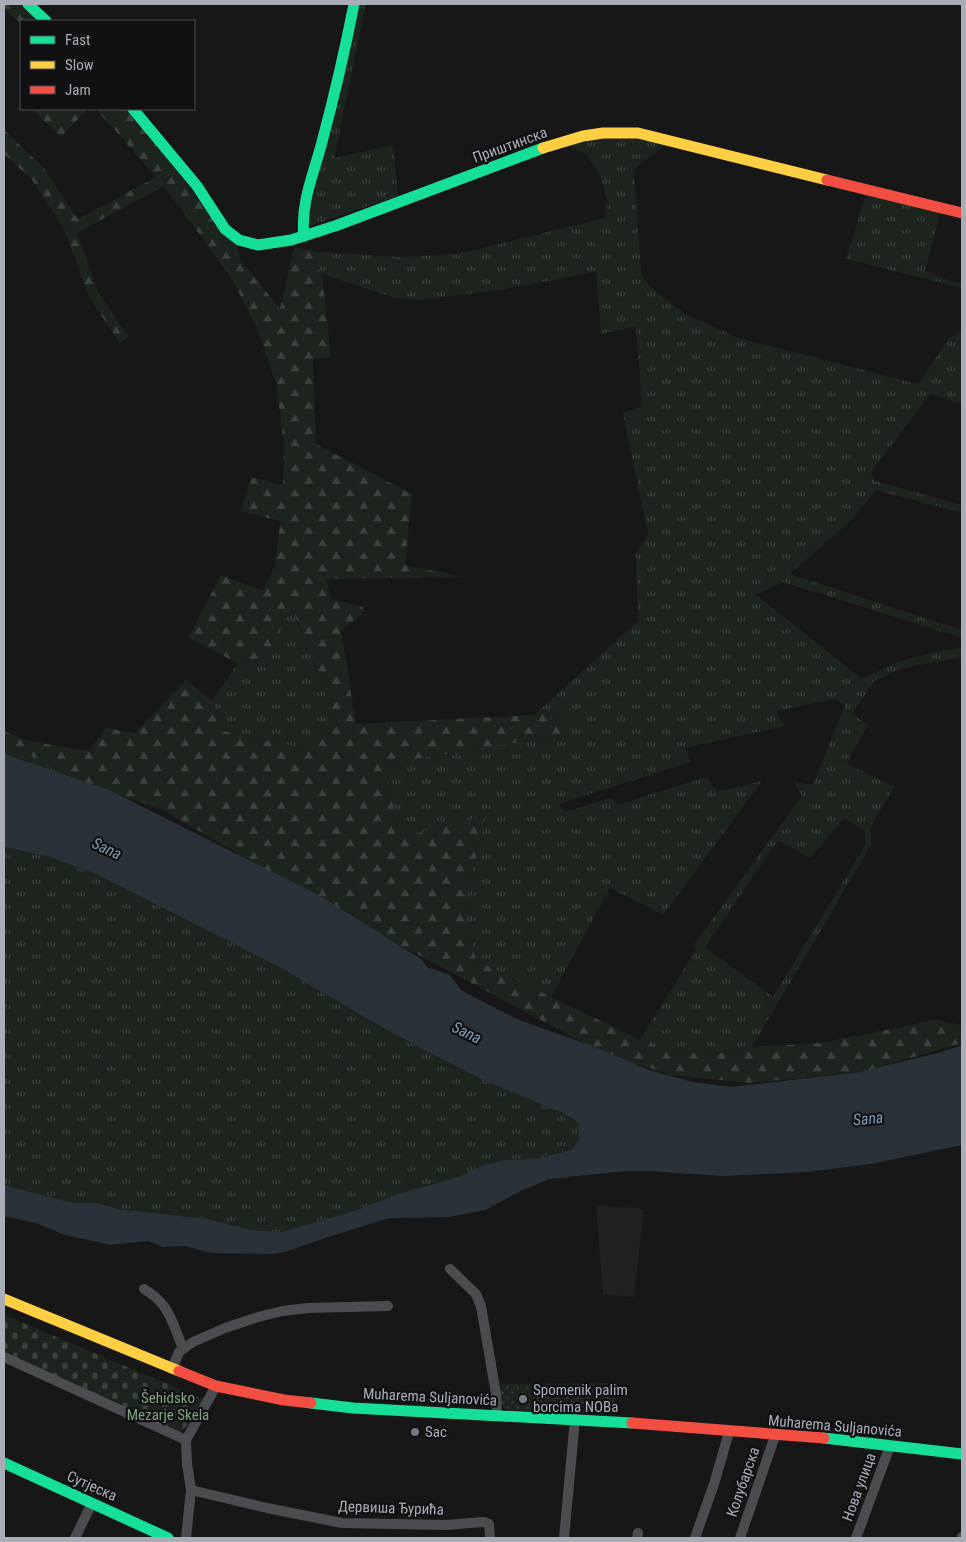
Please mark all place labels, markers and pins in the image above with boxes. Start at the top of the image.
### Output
place label: Spomenik palim borcima NOBa [533,1381,628,1416]
marker: Spomenik palim borcima NOBa [517,1393,529,1405]
place label: Sac [425,1423,447,1441]
marker: Sac [409,1426,421,1438]

